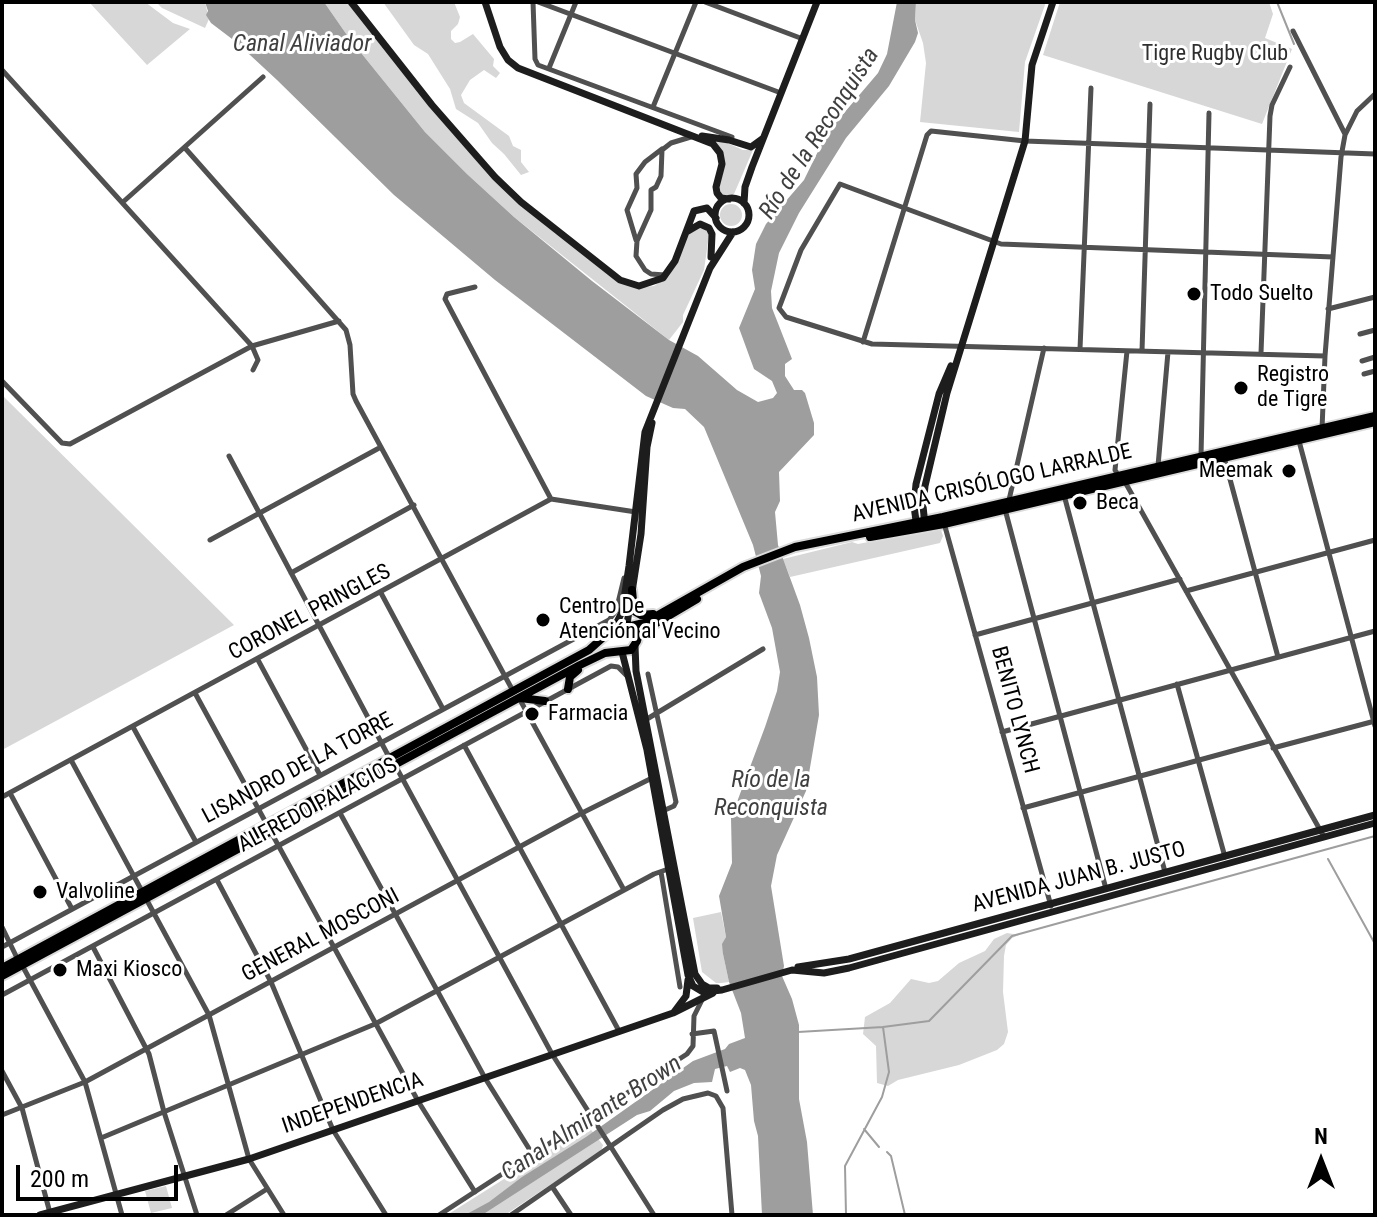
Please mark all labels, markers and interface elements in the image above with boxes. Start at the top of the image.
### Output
water label: Canal Aliviador [233,31,371,59]
park label: Tigre Rugby Club [1142,41,1288,67]
water label: Río de la Reconquista [754,43,886,225]
place label: Todo Suelto [1210,281,1313,307]
marker: Todo Suelto [1185,285,1203,303]
place label: Registro de Tigre [1257,362,1329,414]
marker: Registro de Tigre [1232,379,1250,397]
street label: AVENIDA CRISÓLOGO LARRALDE [850,439,1134,529]
place label: Meemak [1199,458,1273,484]
marker: Meemak [1280,462,1298,480]
place label: Beca [1096,490,1139,516]
marker: Beca [1071,494,1089,512]
street label: CORONEL PRINGLES [225,559,395,667]
place label: Centro De Atención al Vecino [559,594,721,646]
marker: Centro De Atención al Vecino [534,611,552,629]
street label: BENITO LYNCH [984,644,1044,776]
place label: Farmacia [548,701,628,727]
marker: Farmacia [523,705,541,723]
street label: LISANDRO DE LA TORRE [198,708,398,830]
street label: ALFREDO PALACIOS [234,753,402,859]
water label: Río de la Reconquista [714,767,828,823]
street label: AVENIDA JUAN B. JUSTO [969,837,1189,919]
place label: Valvoline [56,879,135,905]
marker: Valvoline [31,883,49,901]
street label: GENERAL MOSCONI [238,883,404,989]
place label: Maxi Kiosco [76,957,182,983]
marker: Maxi Kiosco [51,961,69,979]
water label: Canal Almirante Brown [496,1050,688,1188]
street label: INDEPENDENCIA [279,1068,427,1140]
north arrow [1281,1121,1361,1201]
text: N [1314,1124,1328,1149]
scale bar [20,1149,182,1199]
text: 200 m [30,1165,89,1193]

